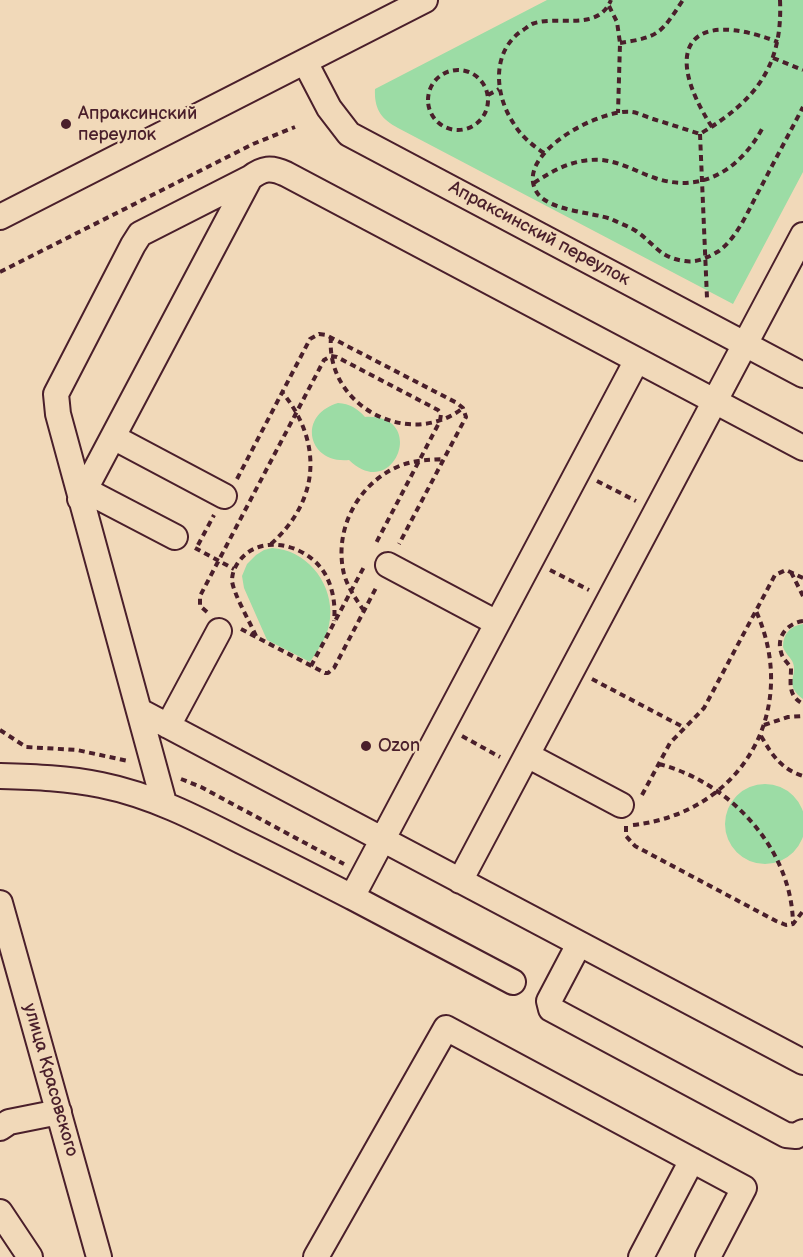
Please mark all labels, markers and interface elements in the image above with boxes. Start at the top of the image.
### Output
place label: Апраксинский переулок [78,103,197,146]
marker: Апраксинский переулок [59,117,73,131]
street label: Апраксинский переулок [445,177,633,291]
place label: Ozon [378,735,420,757]
marker: Ozon [359,739,373,753]
street label: улица Красовского [18,1001,82,1159]

